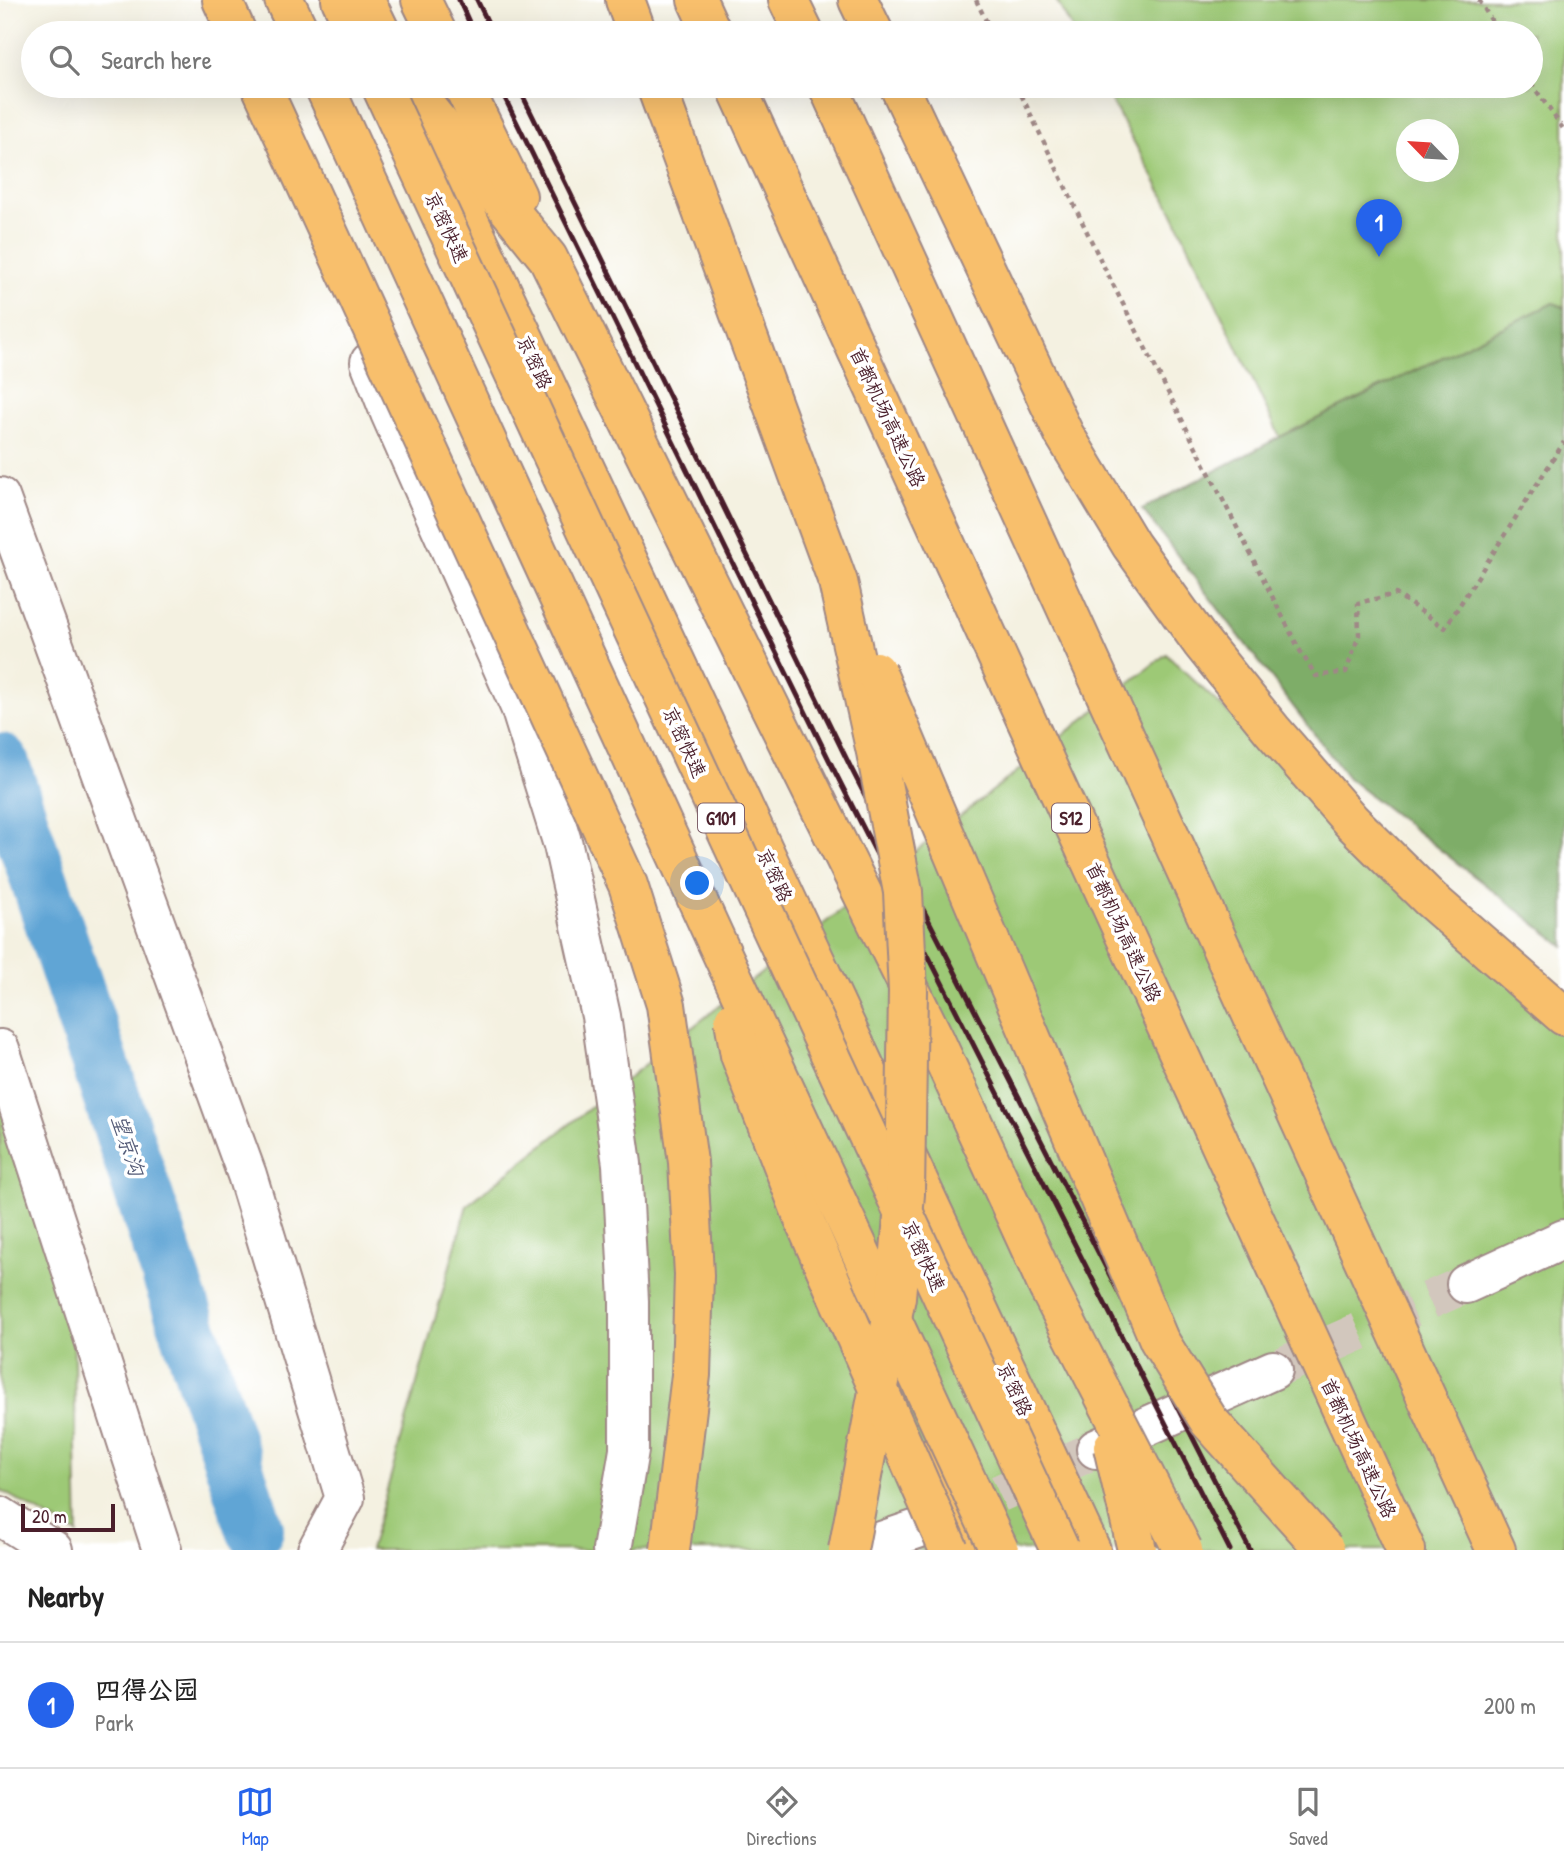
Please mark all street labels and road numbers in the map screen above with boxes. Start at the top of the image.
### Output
street label: 京密快速 [419,187,475,267]
street label: 京密路 [511,331,559,393]
street label: 首都机场高速公路 [844,343,932,491]
street label: 京密快速 [657,702,713,782]
road number: G101 [698,804,744,832]
road number: S12 [1052,804,1090,832]
street label: 京密路 [751,844,799,906]
street label: 首都机场高速公路 [1080,858,1168,1006]
street label: 京密快速 [896,1216,952,1296]
street label: 京密路 [991,1358,1039,1420]
street label: 首都机场高速公路 [1315,1374,1403,1522]

